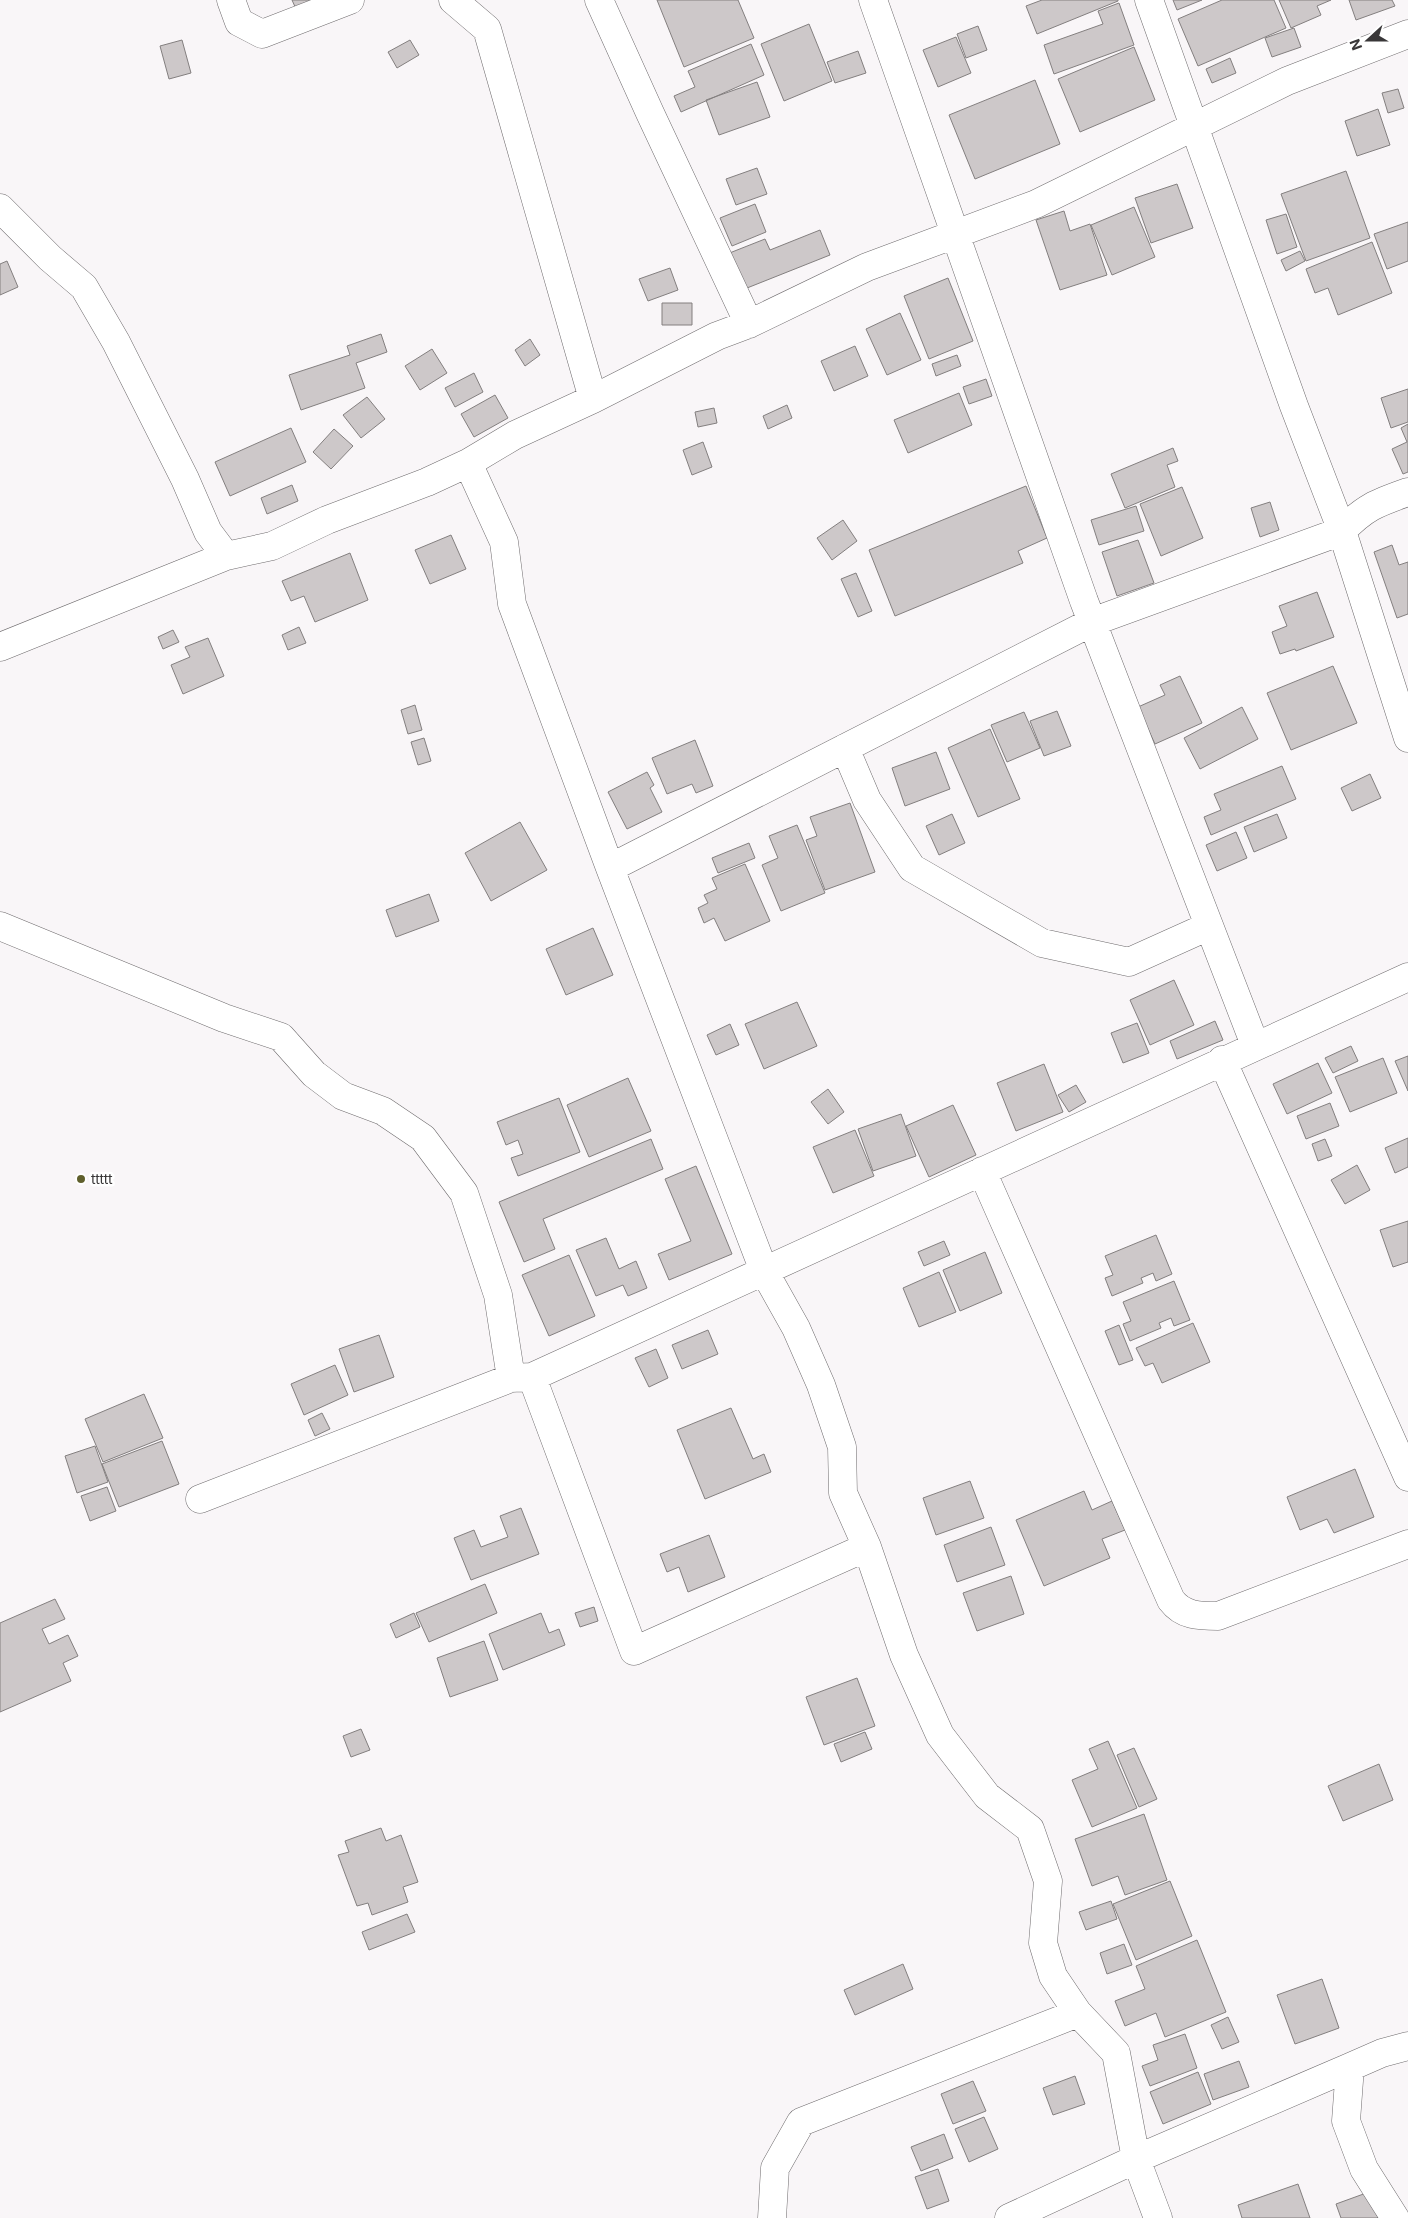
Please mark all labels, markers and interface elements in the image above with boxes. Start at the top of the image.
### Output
north arrow [1343,15,1393,65]
text: N [1346,37,1365,53]
place label: ttttt [91,1170,113,1187]
marker: ttttt [75,1173,87,1185]

